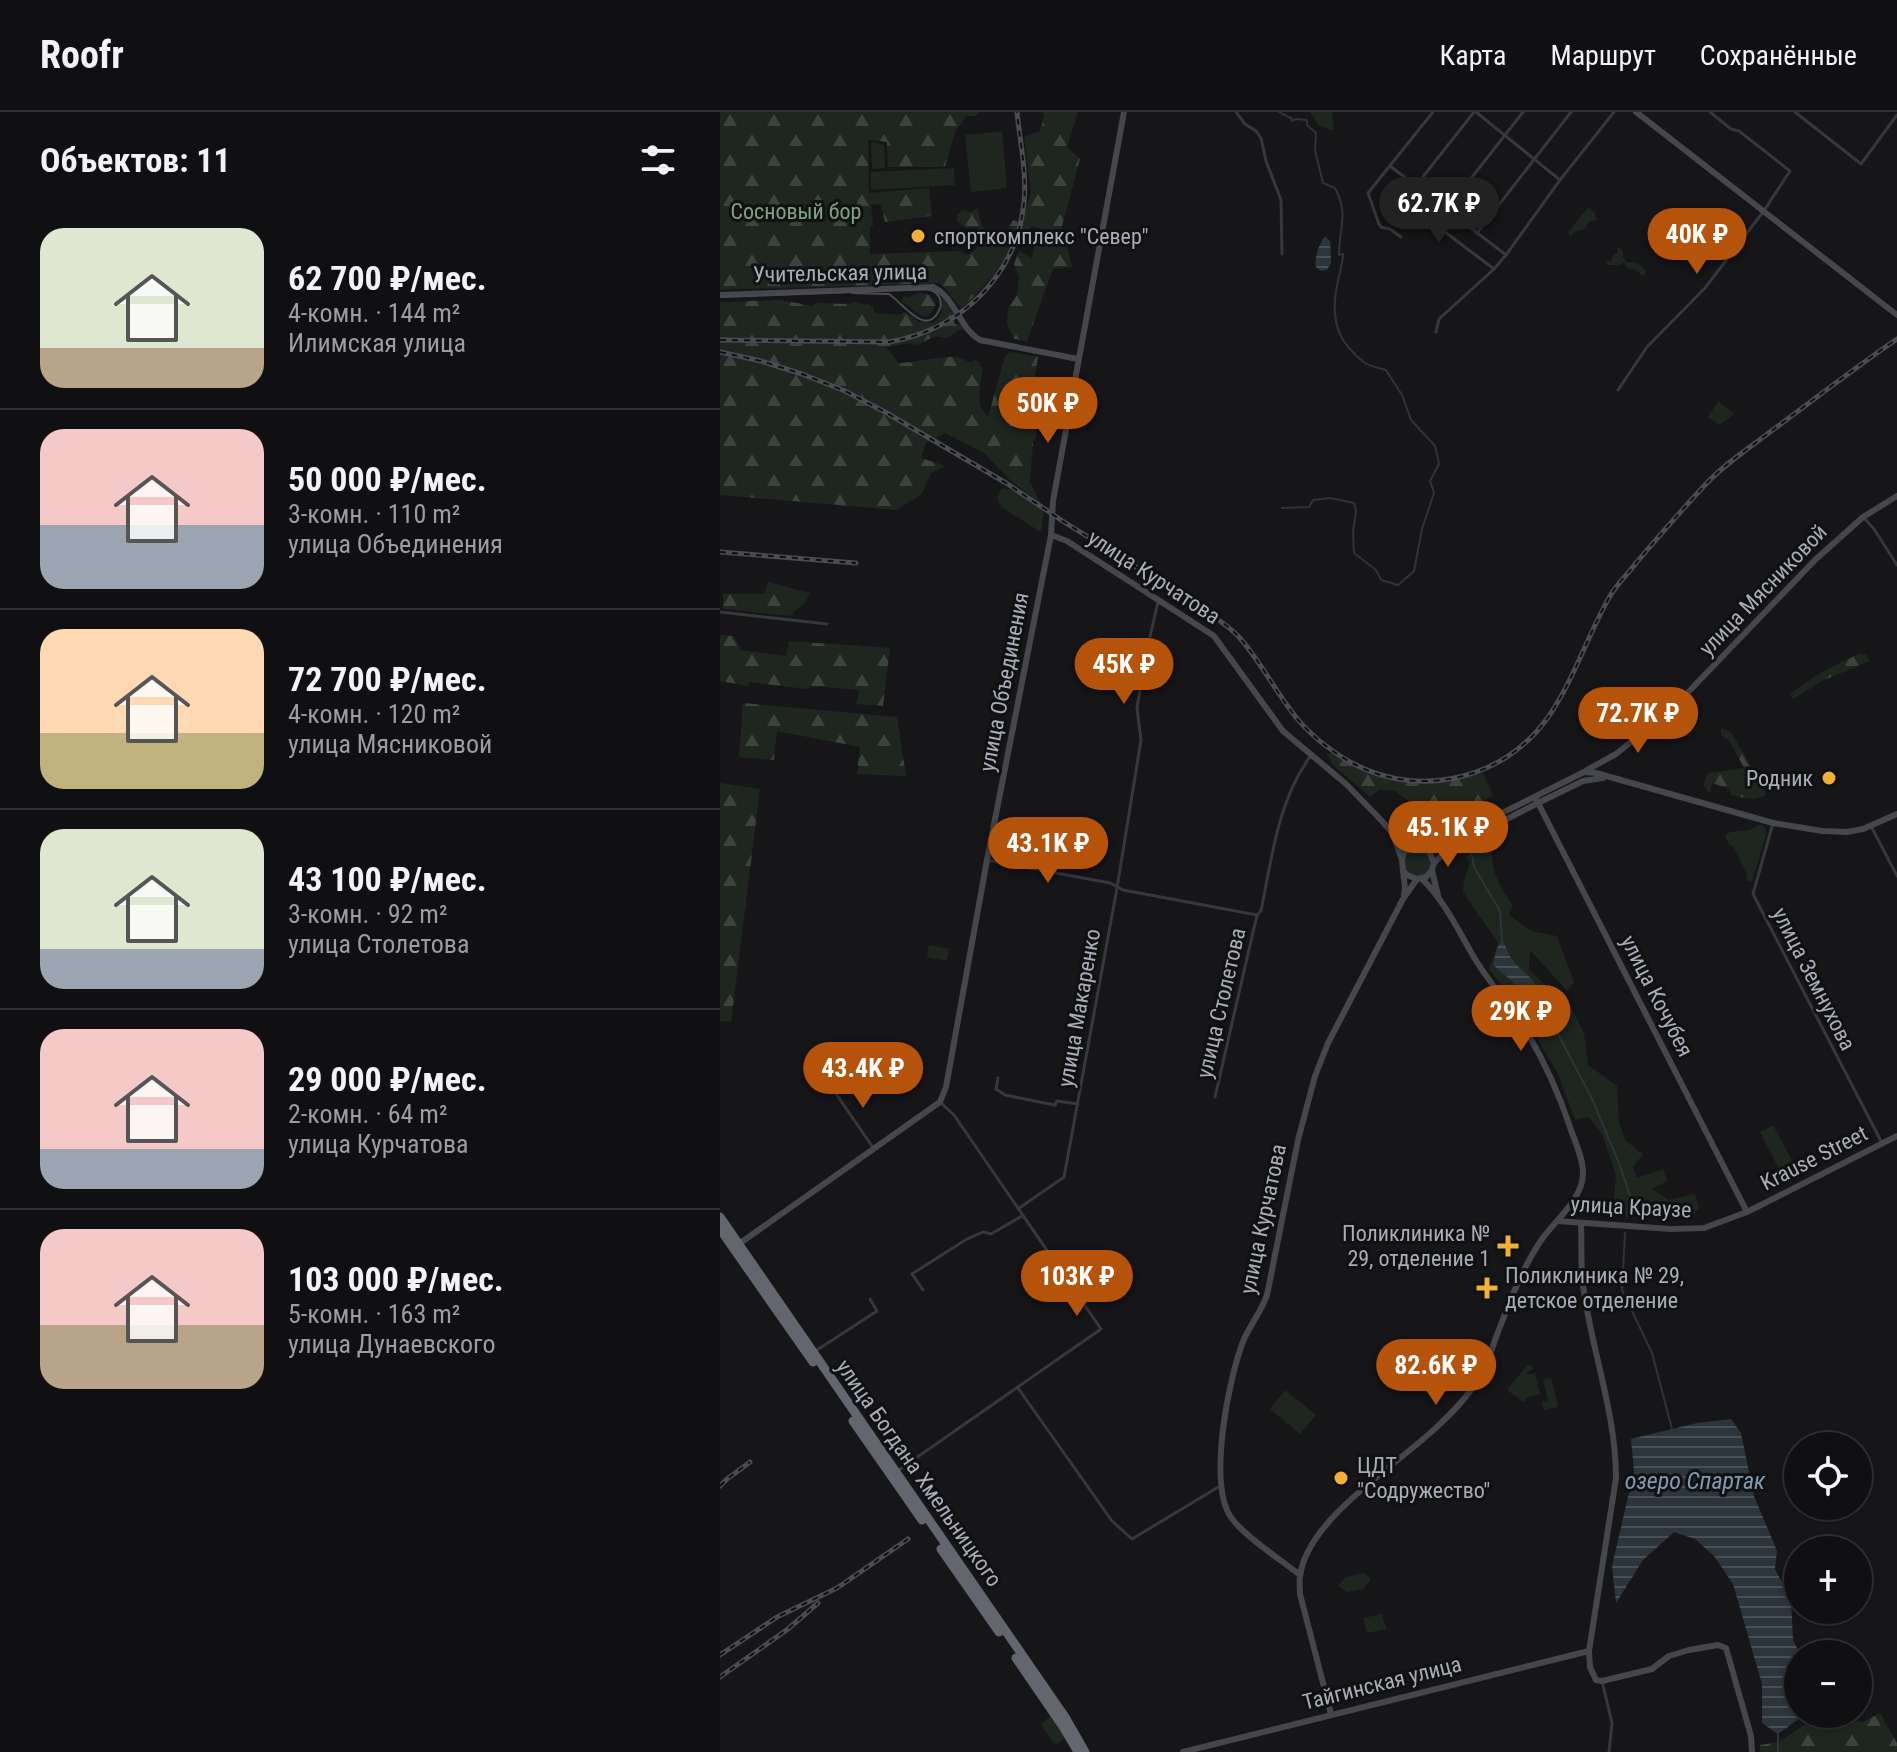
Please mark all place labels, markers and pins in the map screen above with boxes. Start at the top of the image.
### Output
pin: 62.7K ₽ [1365,177,1513,245]
pin: 40K ₽ [1641,208,1753,276]
place label: спорткомплекс "Север" [934,224,1149,249]
marker: спорткомплекс "Север" [909,227,927,245]
pin: 50K ₽ [992,377,1104,445]
pin: 45K ₽ [1068,638,1180,706]
pin: 72.7K ₽ [1564,687,1712,755]
place label: Родник [1746,766,1813,791]
marker: Родник [1820,769,1838,787]
pin: 45.1K ₽ [1374,801,1522,869]
pin: 43.1K ₽ [974,817,1122,885]
pin: 29K ₽ [1465,985,1577,1053]
pin: 43.4K ₽ [789,1042,937,1110]
place label: Поликлиника № 29, отделение 1 [1342,1221,1490,1271]
marker: Поликлиника № 29, отделение 1 [1497,1235,1519,1257]
pin: 103K ₽ [1012,1250,1142,1318]
place label: Поликлиника № 29, детское отделение [1505,1263,1684,1313]
marker: Поликлиника № 29, детское отделение [1476,1277,1498,1299]
pin: 82.6K ₽ [1362,1339,1510,1407]
place label: ЦДТ "Содружество" [1357,1453,1490,1503]
marker: ЦДТ "Содружество" [1332,1469,1350,1487]

